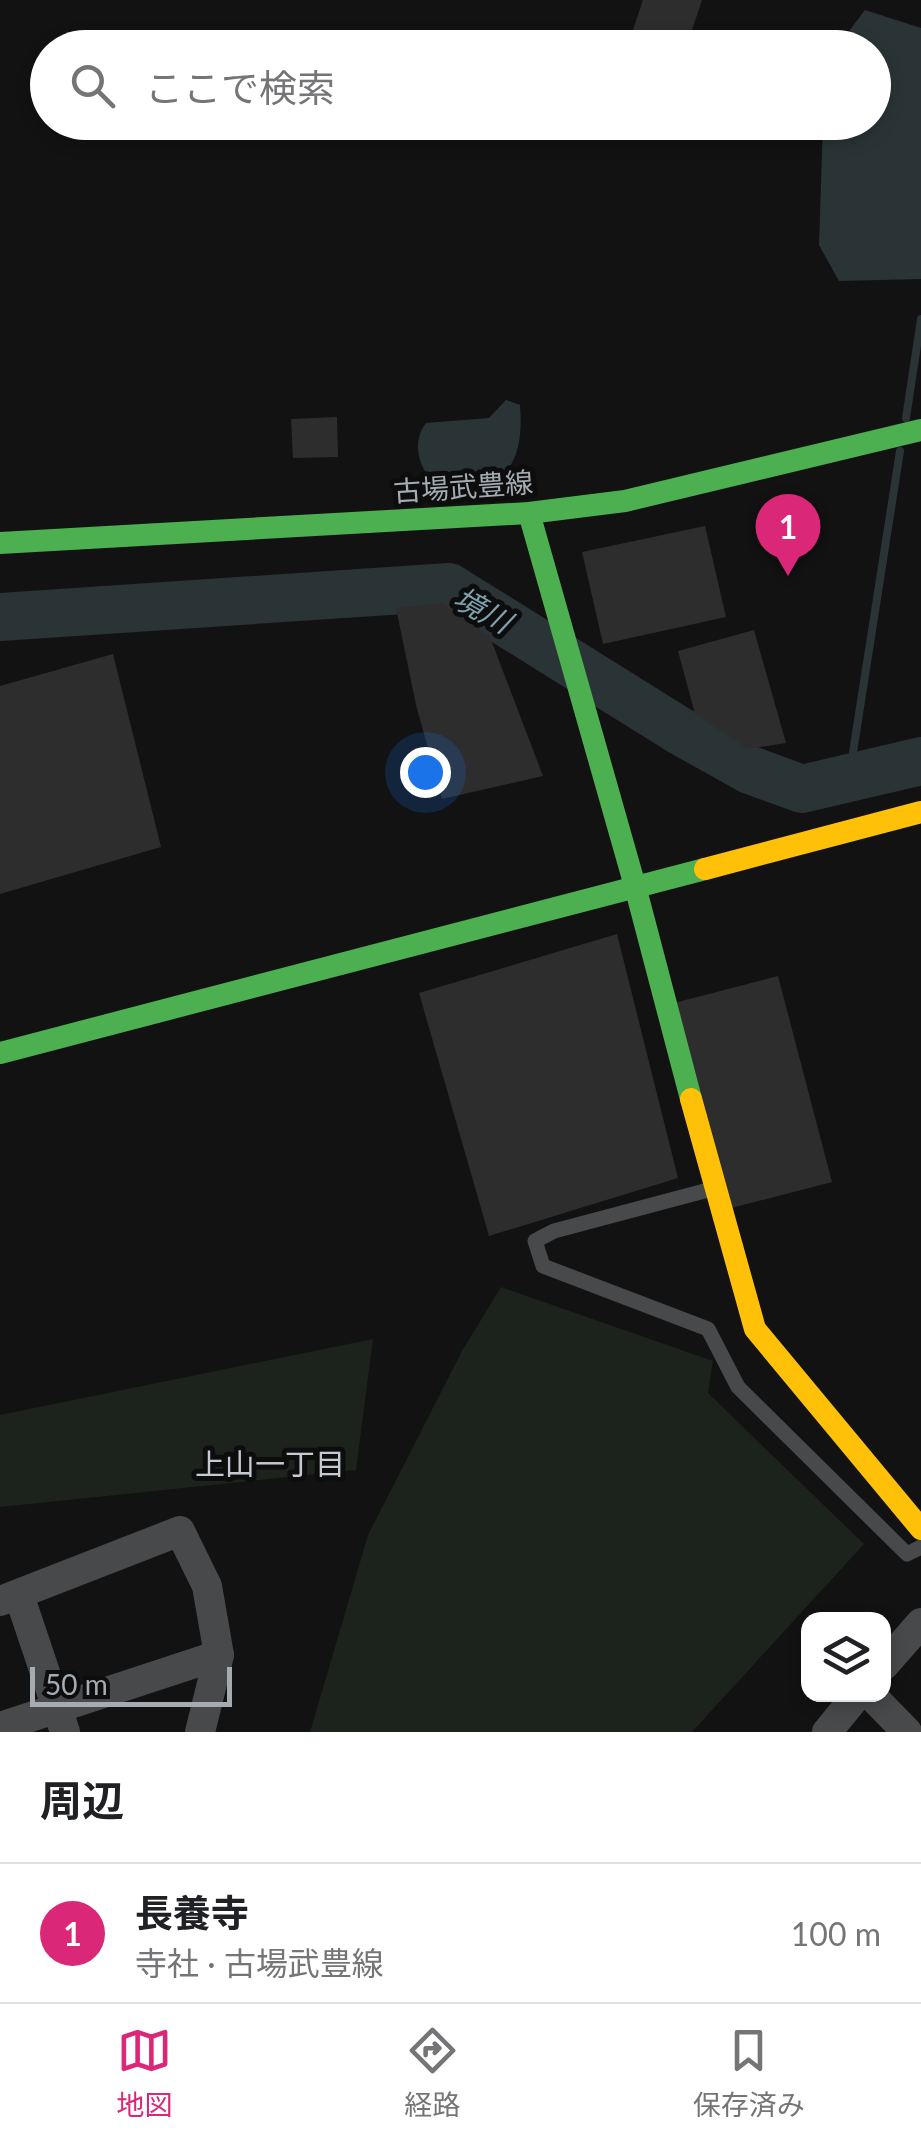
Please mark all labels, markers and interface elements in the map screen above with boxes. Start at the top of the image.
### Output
search box [30,30,891,140]
icon: search [65,58,120,113]
text: ここで検索 [145,64,335,110]
street label: 古場武豊線 [392,464,534,508]
pin: 1 [756,494,820,576]
water label: 境川 [448,579,521,641]
your location [400,747,451,798]
district label: 上山一丁目 [195,1445,345,1481]
map controls [801,1612,891,1702]
button: layers [801,1612,891,1702]
scale bar [30,1662,232,1706]
text: 50 m [45,1667,108,1701]
text: 周辺 [40,1775,124,1825]
text: 長養寺 [135,1889,249,1935]
text: 1 [63,1914,82,1953]
text: 100 m [791,1914,881,1953]
text: 寺社 · 古場武豊線 [135,1943,384,1982]
tab: 地図 [116,2023,172,2123]
tab: 経路 [404,2023,461,2123]
tab: 保存済み [693,2023,805,2123]

